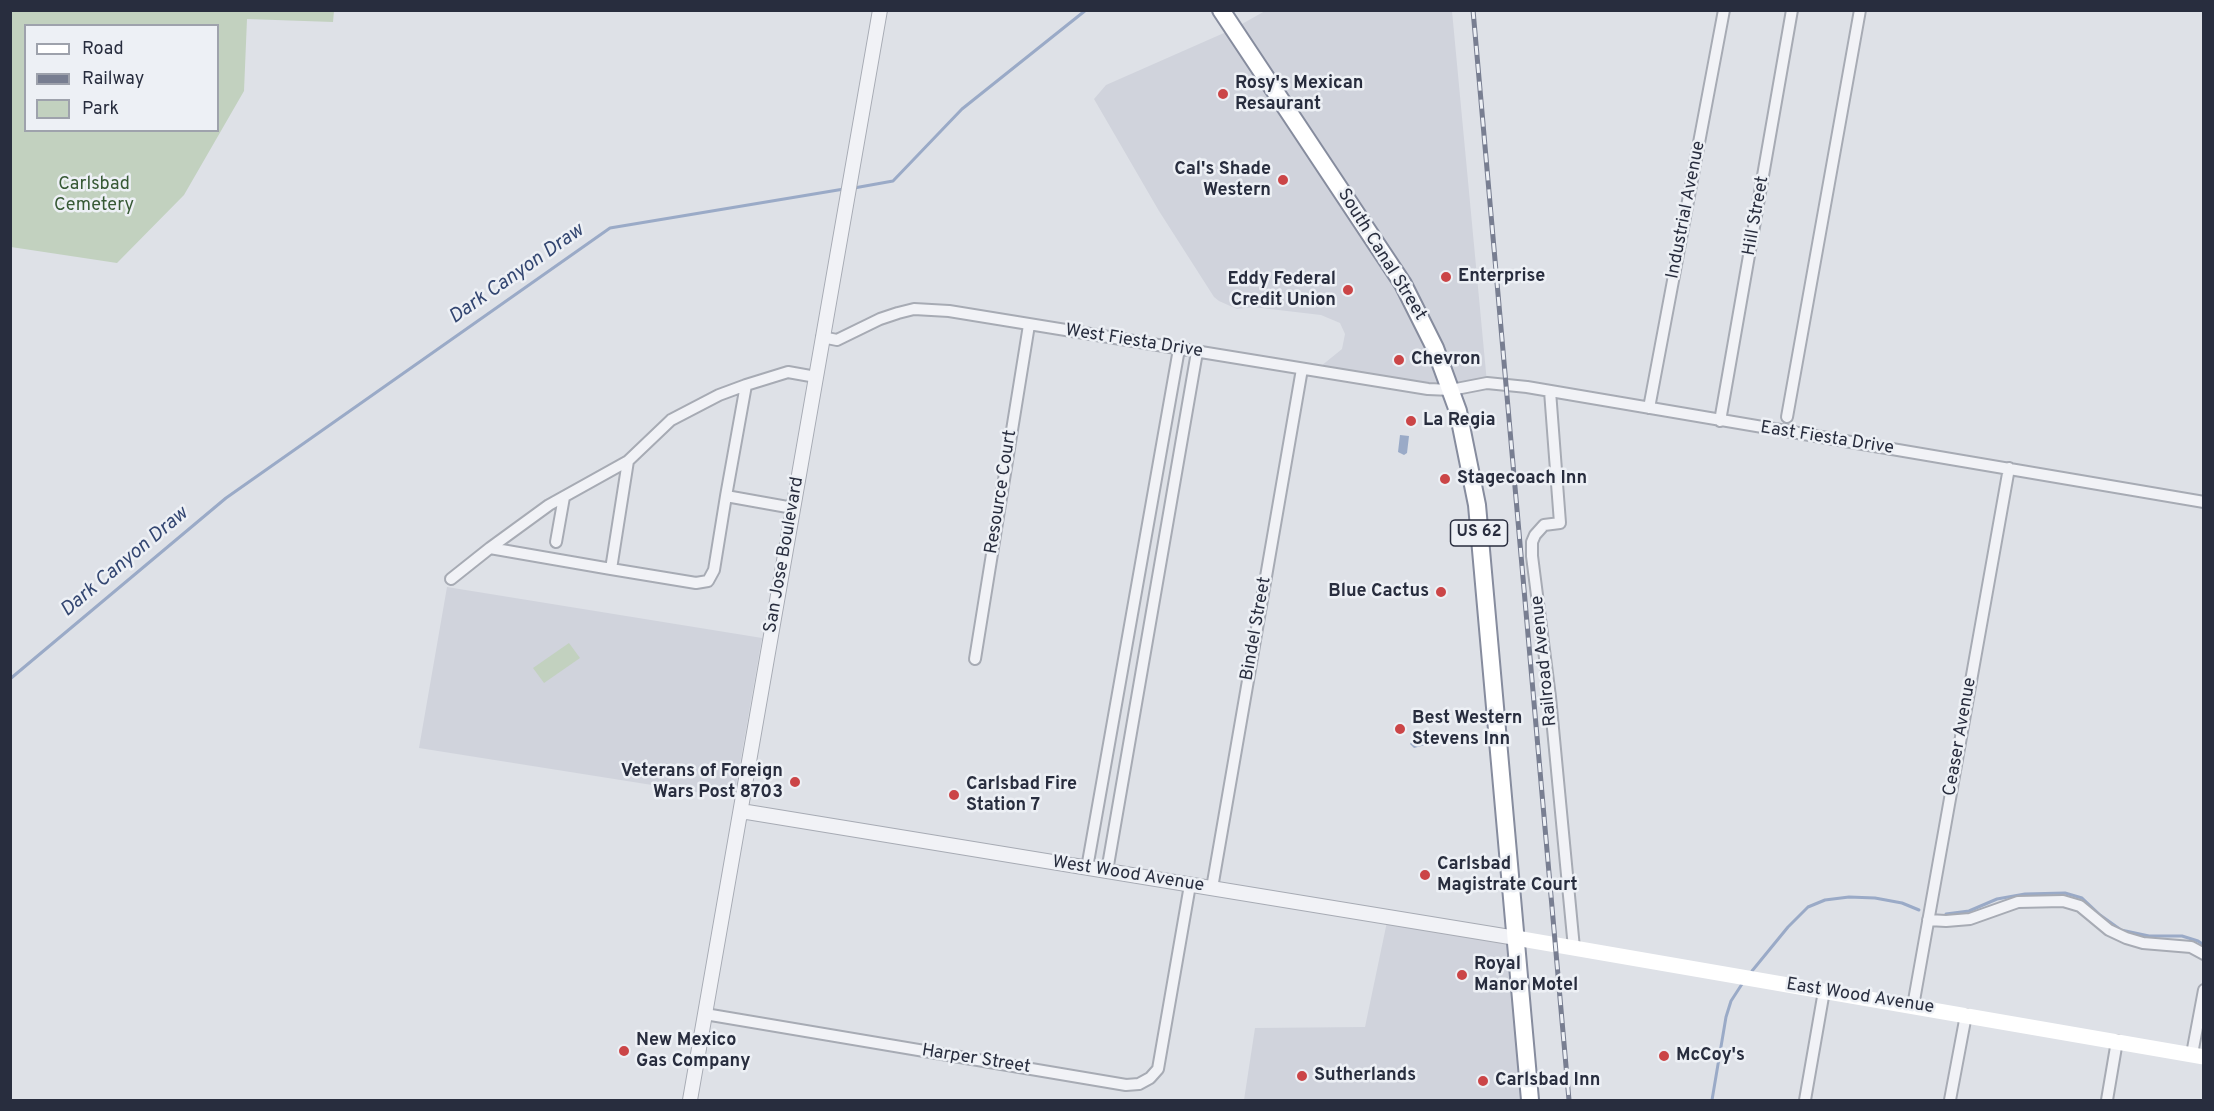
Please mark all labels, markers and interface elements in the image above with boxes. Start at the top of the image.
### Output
legend [24,24,219,132]
text: Road [82,38,124,61]
text: Railway [82,68,144,91]
place label: Rosy's Mexican Resaurant [1235,73,1363,116]
marker: Rosy's Mexican Resaurant [1216,87,1230,101]
text: Park [82,98,119,121]
street label: Industrial Avenue [1663,139,1711,281]
place label: Cal's Shade Western [1174,159,1271,201]
marker: Cal's Shade Western [1276,173,1290,187]
park label: Carlsbad Cemetery [54,174,134,216]
street label: Hill Street [1739,175,1775,257]
street label: South Canal Street [1332,185,1430,325]
water label: Dark Canyon Draw [445,220,589,330]
place label: Enterprise [1458,266,1545,288]
place label: Eddy Federal Credit Union [1228,269,1336,312]
marker: Enterprise [1439,270,1453,284]
marker: Eddy Federal Credit Union [1341,283,1355,297]
street label: West Fiesta Drive [1064,320,1204,364]
place label: Chevron [1411,349,1481,371]
marker: Chevron [1392,353,1406,367]
place label: La Regia [1423,410,1495,432]
marker: La Regia [1404,414,1418,428]
street label: East Fiesta Drive [1759,418,1895,460]
street label: Resource Court [982,428,1022,556]
place label: Stagecoach Inn [1457,468,1587,490]
marker: Stagecoach Inn [1438,472,1452,486]
street label: San Jose Boulevard [761,475,809,635]
water label: Dark Canyon Draw [56,503,194,623]
road number: US 62 [1450,520,1508,546]
street label: Bindel Street [1237,575,1277,683]
place label: Blue Cactus [1328,581,1429,603]
marker: Blue Cactus [1434,585,1448,599]
street label: Railroad Avenue [1527,594,1563,728]
street label: Ceaser Avenue [1940,676,1982,798]
place label: Best Western Stevens Inn [1412,708,1522,750]
marker: Best Western Stevens Inn [1393,722,1407,736]
place label: Veterans of Foreign Wars Post 8703 [621,761,783,804]
place label: Carlsbad Fire Station 7 [966,774,1077,816]
marker: Veterans of Foreign Wars Post 8703 [788,775,802,789]
marker: Carlsbad Fire Station 7 [947,788,961,802]
street label: West Wood Avenue [1051,852,1205,898]
place label: Carlsbad Magistrate Court [1437,854,1578,896]
marker: Carlsbad Magistrate Court [1418,868,1432,882]
place label: Royal Manor Motel [1474,954,1578,996]
marker: Royal Manor Motel [1455,968,1469,982]
street label: East Wood Avenue [1785,975,1935,1019]
place label: New Mexico Gas Company [636,1030,750,1072]
street label: Harper Street [920,1041,1032,1079]
marker: New Mexico Gas Company [617,1044,631,1058]
place label: McCoy's [1676,1045,1745,1067]
marker: McCoy's [1657,1049,1671,1063]
place label: Sutherlands [1314,1065,1416,1087]
marker: Sutherlands [1295,1069,1309,1083]
place label: Carlsbad Inn [1495,1070,1600,1092]
marker: Carlsbad Inn [1476,1074,1490,1088]

